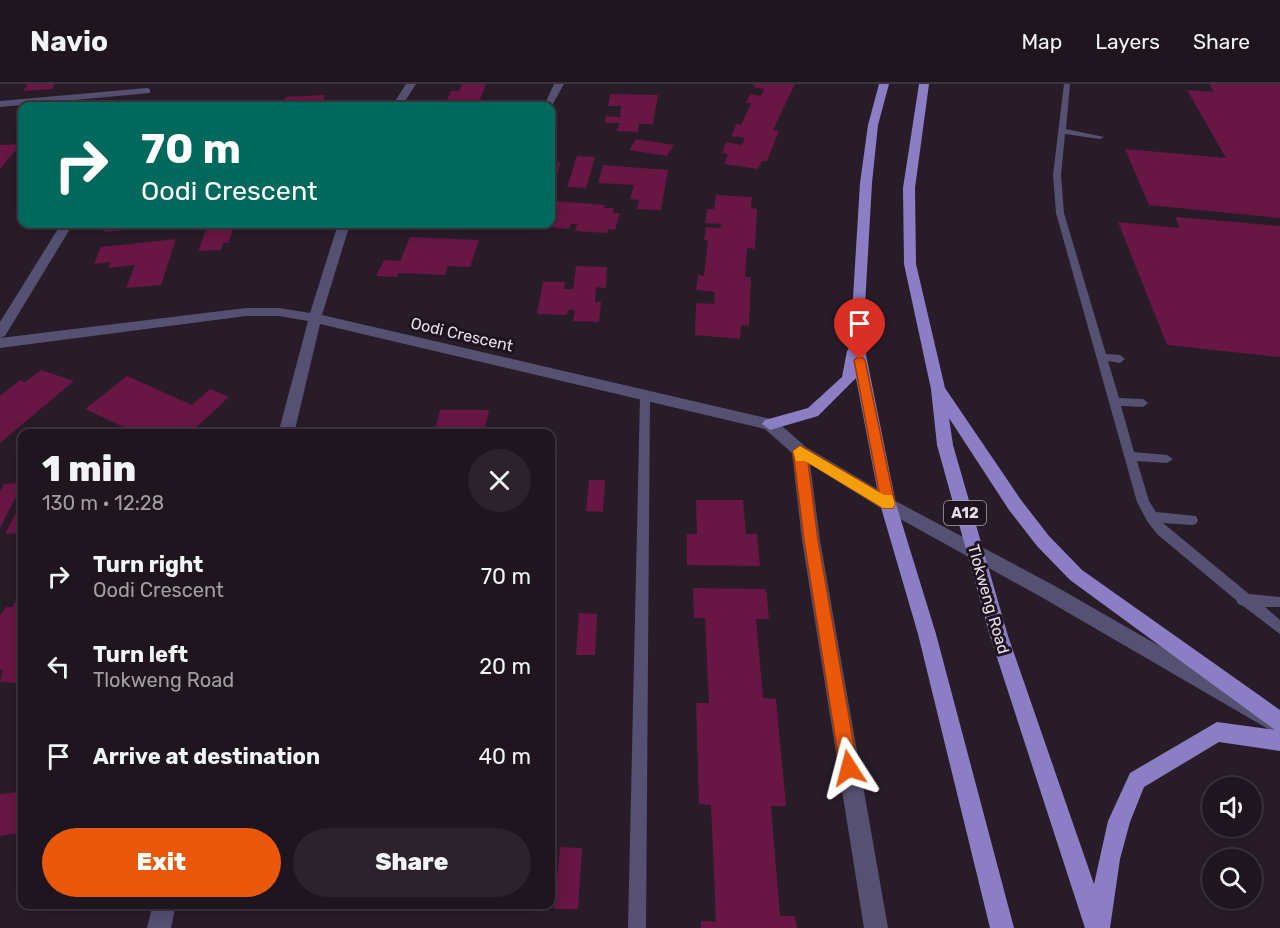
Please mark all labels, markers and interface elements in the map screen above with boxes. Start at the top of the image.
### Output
text: Navio [30,25,108,58]
text: Map [1021,29,1062,54]
text: Layers [1095,29,1160,54]
text: Share [1193,29,1250,54]
text: 70 m [141,124,241,174]
icon: right [42,126,120,204]
text: Oodi Crescent [141,175,318,207]
pin [834,298,885,360]
icon: arrive [843,307,876,340]
street label: Oodi Crescent [409,313,515,356]
text: 1 min [42,447,136,490]
button: close [468,449,531,512]
text: 130 m · 12:28 [42,491,164,515]
road number: A12 [944,501,986,525]
street label: Tlokweng Road [964,542,1013,656]
text: Turn right [93,551,203,578]
icon: right [42,560,75,593]
text: 70 m [481,563,531,590]
text: Oodi Crescent [93,578,224,602]
text: Turn left [93,641,188,668]
icon: left [42,650,75,683]
text: 20 m [479,653,531,680]
text: Tlokweng Road [93,668,234,692]
position arrow [817,736,881,800]
icon: arrive [42,740,75,773]
text: Arrive at destination [93,743,320,770]
text: 40 m [478,743,531,770]
map controls [1202,777,1262,909]
button: sound [1202,777,1262,837]
button: Exit [42,828,281,897]
button: Share [293,828,531,897]
button: search [1202,849,1262,909]

